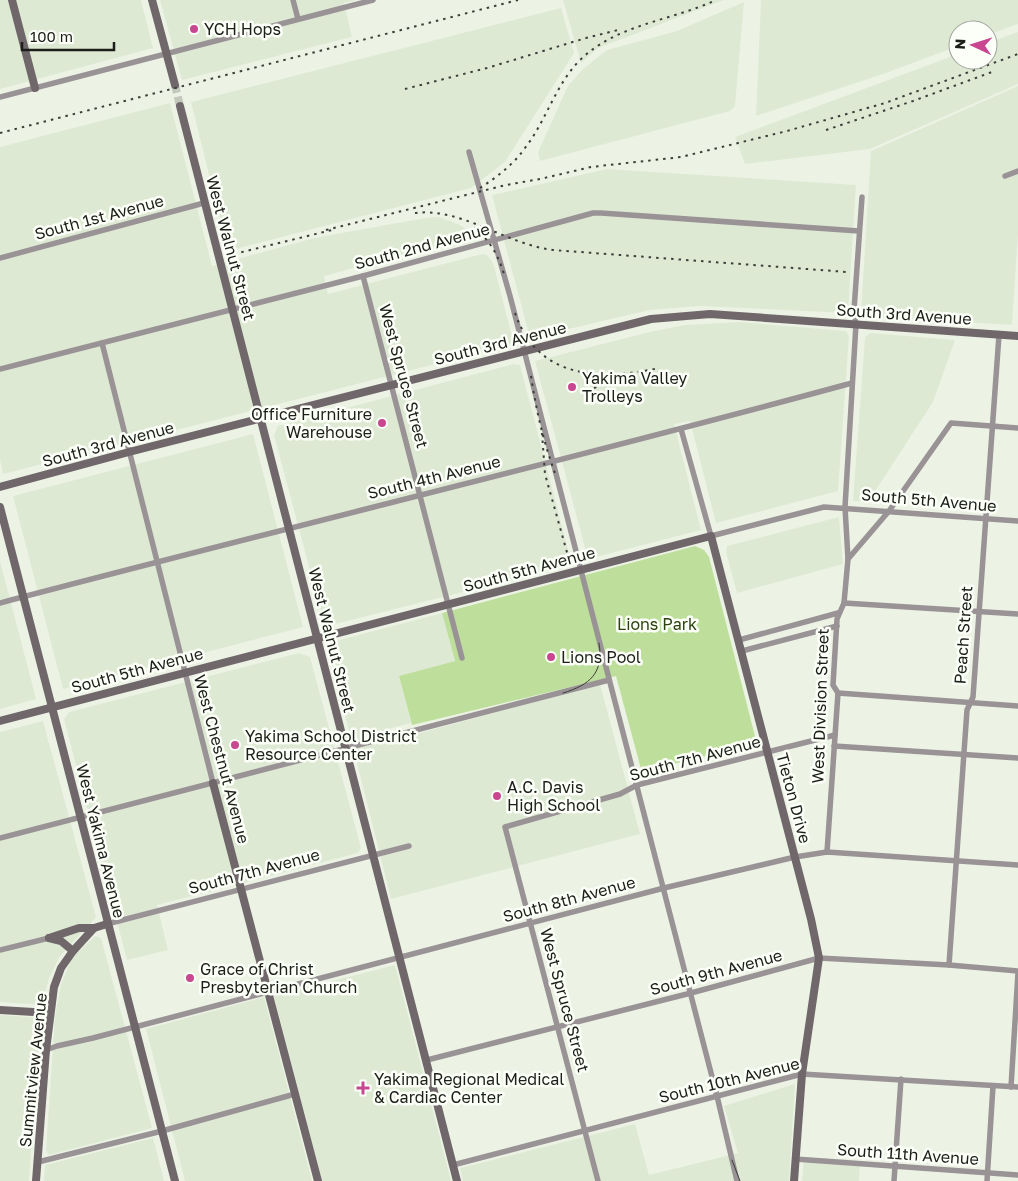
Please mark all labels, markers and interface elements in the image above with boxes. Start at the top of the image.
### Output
place label: YCH Hops [204,19,281,39]
scale bar [22,20,115,52]
north arrow [948,20,998,70]
marker: YCH Hops [188,23,200,35]
text: 100 m [30,27,73,45]
text: N [951,38,968,50]
street label: West Walnut Street [202,173,260,323]
street label: South 1st Avenue [32,190,166,244]
street label: South 2nd Avenue [352,218,492,274]
street label: South 3rd Avenue [836,299,972,329]
street label: West Spruce Street [375,302,433,450]
street label: South 3rd Avenue [432,317,568,369]
place label: Yakima Valley Trolleys [582,368,687,406]
marker: Yakima Valley Trolleys [566,381,578,393]
place label: Office Furniture Warehouse [251,404,372,442]
street label: South 3rd Avenue [40,417,176,471]
marker: Office Furniture Warehouse [376,417,388,429]
street label: South 4th Avenue [365,451,503,503]
street label: South 5th Avenue [861,484,997,516]
street label: South 5th Avenue [461,542,597,596]
street label: West Walnut Street [304,565,360,715]
street label: Peach Street [950,585,976,685]
park label: Lions Park [617,614,697,634]
street label: West Division Street [807,628,833,784]
street label: South 5th Avenue [69,643,205,697]
place label: Lions Pool [561,647,641,667]
marker: Lions Pool [545,651,557,663]
street label: West Chestnut Avenue [190,672,254,846]
place label: Yakima School District Resource Center [245,726,417,764]
street label: South 7th Avenue [627,731,763,785]
marker: Yakima School District Resource Center [229,739,241,751]
street label: Tieton Drive [772,751,816,845]
street label: West Yakima Avenue [72,762,130,920]
place label: A.C. Davis High School [507,777,600,815]
marker: A.C. Davis High School [491,790,503,802]
street label: South 7th Avenue [186,844,322,898]
street label: South 8th Avenue [501,872,637,926]
street label: West Spruce Street [536,926,594,1074]
street label: South 9th Avenue [648,945,784,999]
place label: Grace of Christ Presbyterian Church [200,959,357,997]
marker: Grace of Christ Presbyterian Church [184,972,196,984]
street label: Summitview Avenue [15,992,51,1148]
street label: South 10th Avenue [657,1053,801,1107]
place label: Yakima Regional Medical & Cardiac Center [374,1069,564,1107]
marker: Yakima Regional Medical & Cardiac Center [356,1081,370,1095]
street label: South 11th Avenue [836,1139,980,1169]

